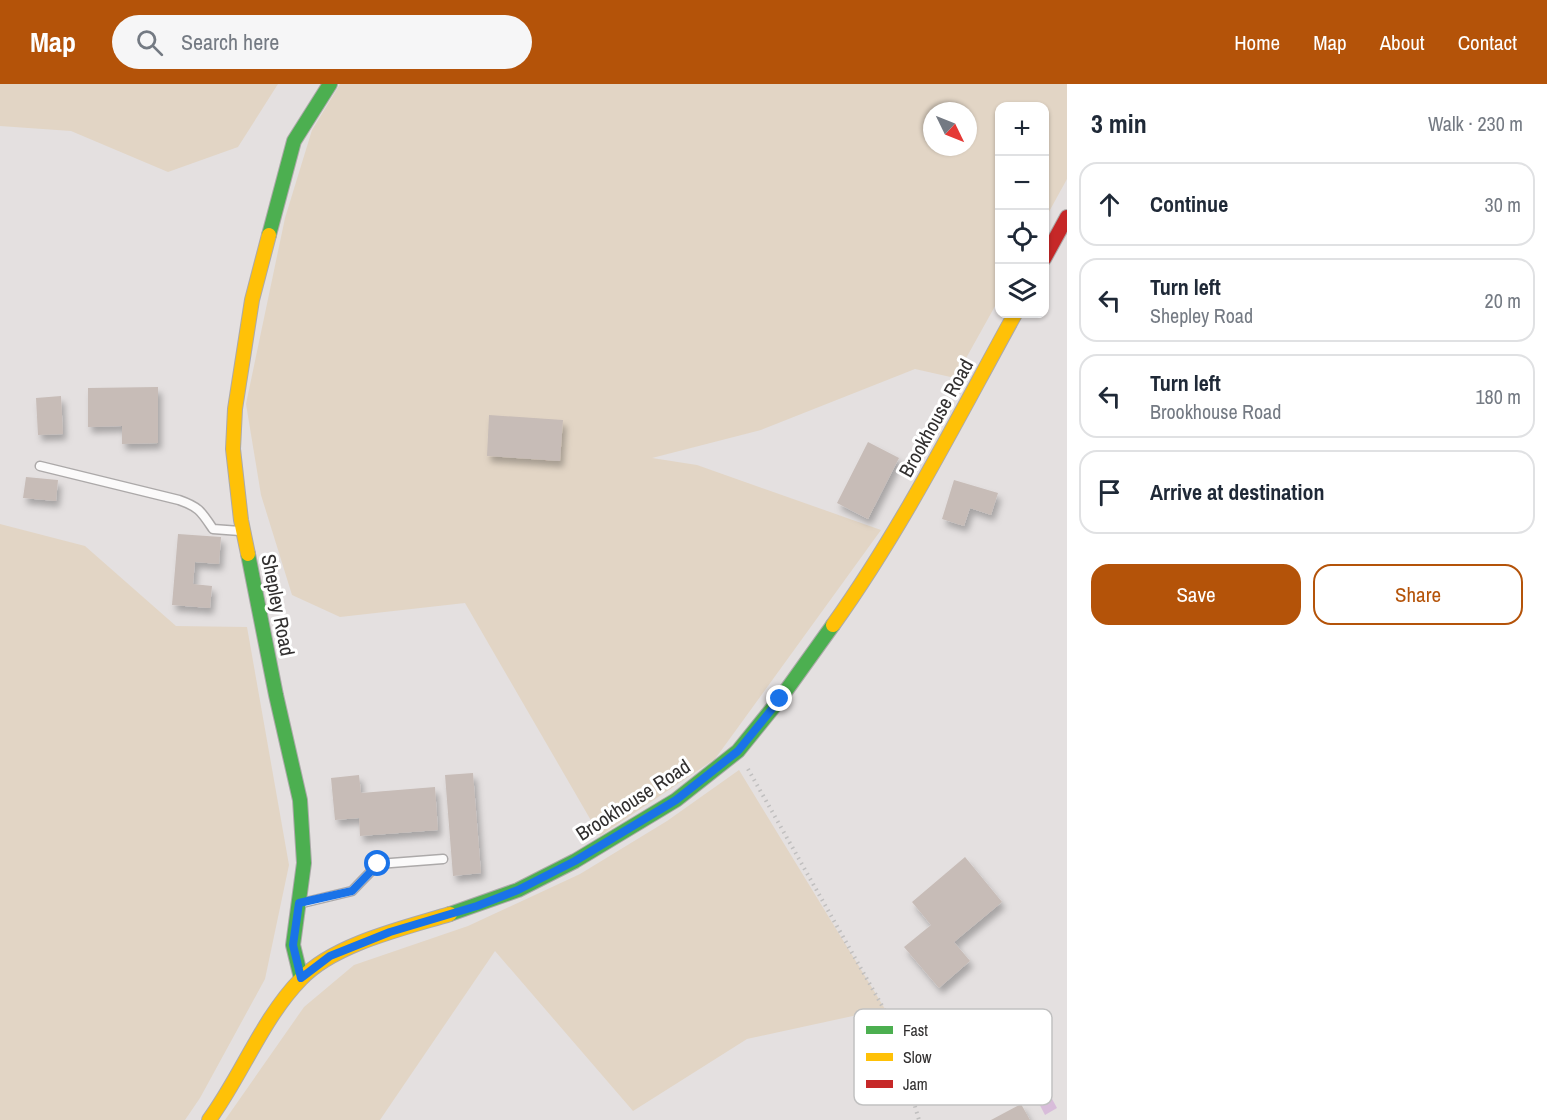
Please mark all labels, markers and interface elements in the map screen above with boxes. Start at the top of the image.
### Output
search box [112,15,532,69]
text: Map [30,23,76,61]
icon: search [133,26,166,59]
text: Search here [181,27,279,57]
text: Home [1234,28,1280,57]
text: Map [1313,28,1347,57]
text: About [1380,28,1425,57]
text: Contact [1458,28,1517,57]
north arrow [923,102,977,156]
map controls [995,102,1049,318]
button: + [995,102,1049,156]
text: 3 min [1091,106,1147,141]
text: Walk · 230 m [1428,110,1523,137]
button: − [995,156,1049,210]
icon: ahead [1093,188,1126,221]
text: Continue [1150,189,1228,219]
text: 30 m [1485,191,1521,218]
button: locate [995,210,1049,264]
button: layers [995,264,1049,318]
text: Turn left [1150,272,1221,302]
icon: left [1093,284,1126,317]
text: 20 m [1485,287,1521,314]
text: Shepley Road [1150,302,1253,329]
street label: Brookhouse Road [892,354,979,482]
text: Turn left [1150,368,1221,398]
icon: left [1093,380,1126,413]
text: 180 m [1475,383,1521,410]
text: Brookhouse Road [1150,398,1281,425]
icon: arrive [1093,476,1126,509]
text: Arrive at destination [1150,477,1324,507]
street label: Shepley Road [255,552,302,658]
button: Save [1091,564,1301,625]
button: Share [1313,564,1523,625]
route end [766,685,792,711]
street label: Brookhouse Road [570,753,695,847]
route start [364,850,390,876]
legend [854,1009,1052,1105]
text: Fast [903,1019,928,1041]
text: Slow [903,1046,932,1068]
text: Jam [903,1073,928,1095]

